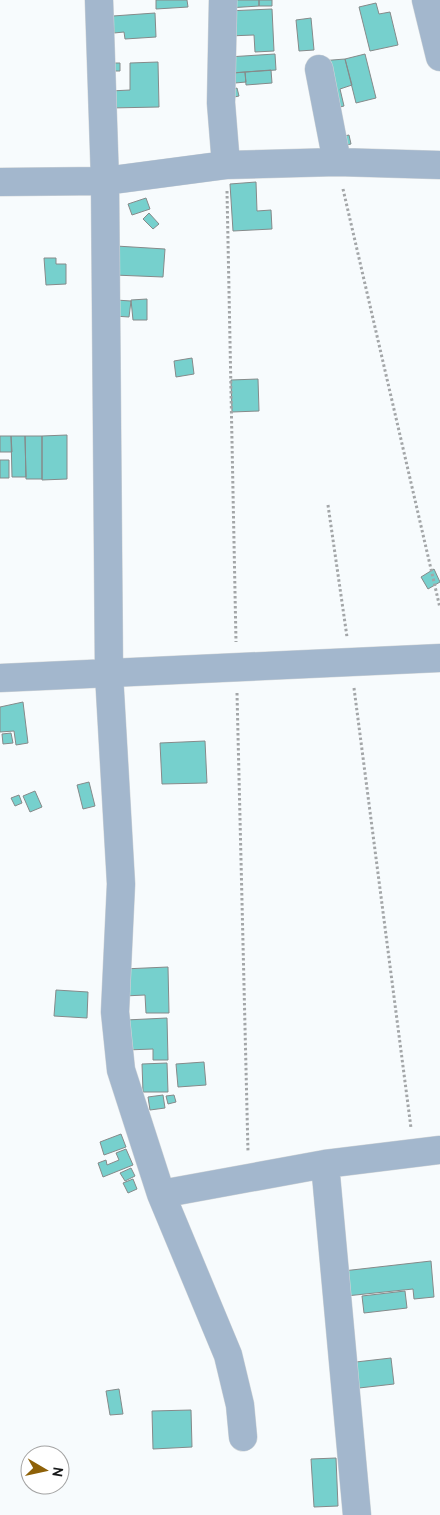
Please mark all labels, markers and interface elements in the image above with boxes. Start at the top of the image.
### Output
north arrow [20,1445,70,1495]
text: N [47,1465,66,1478]

